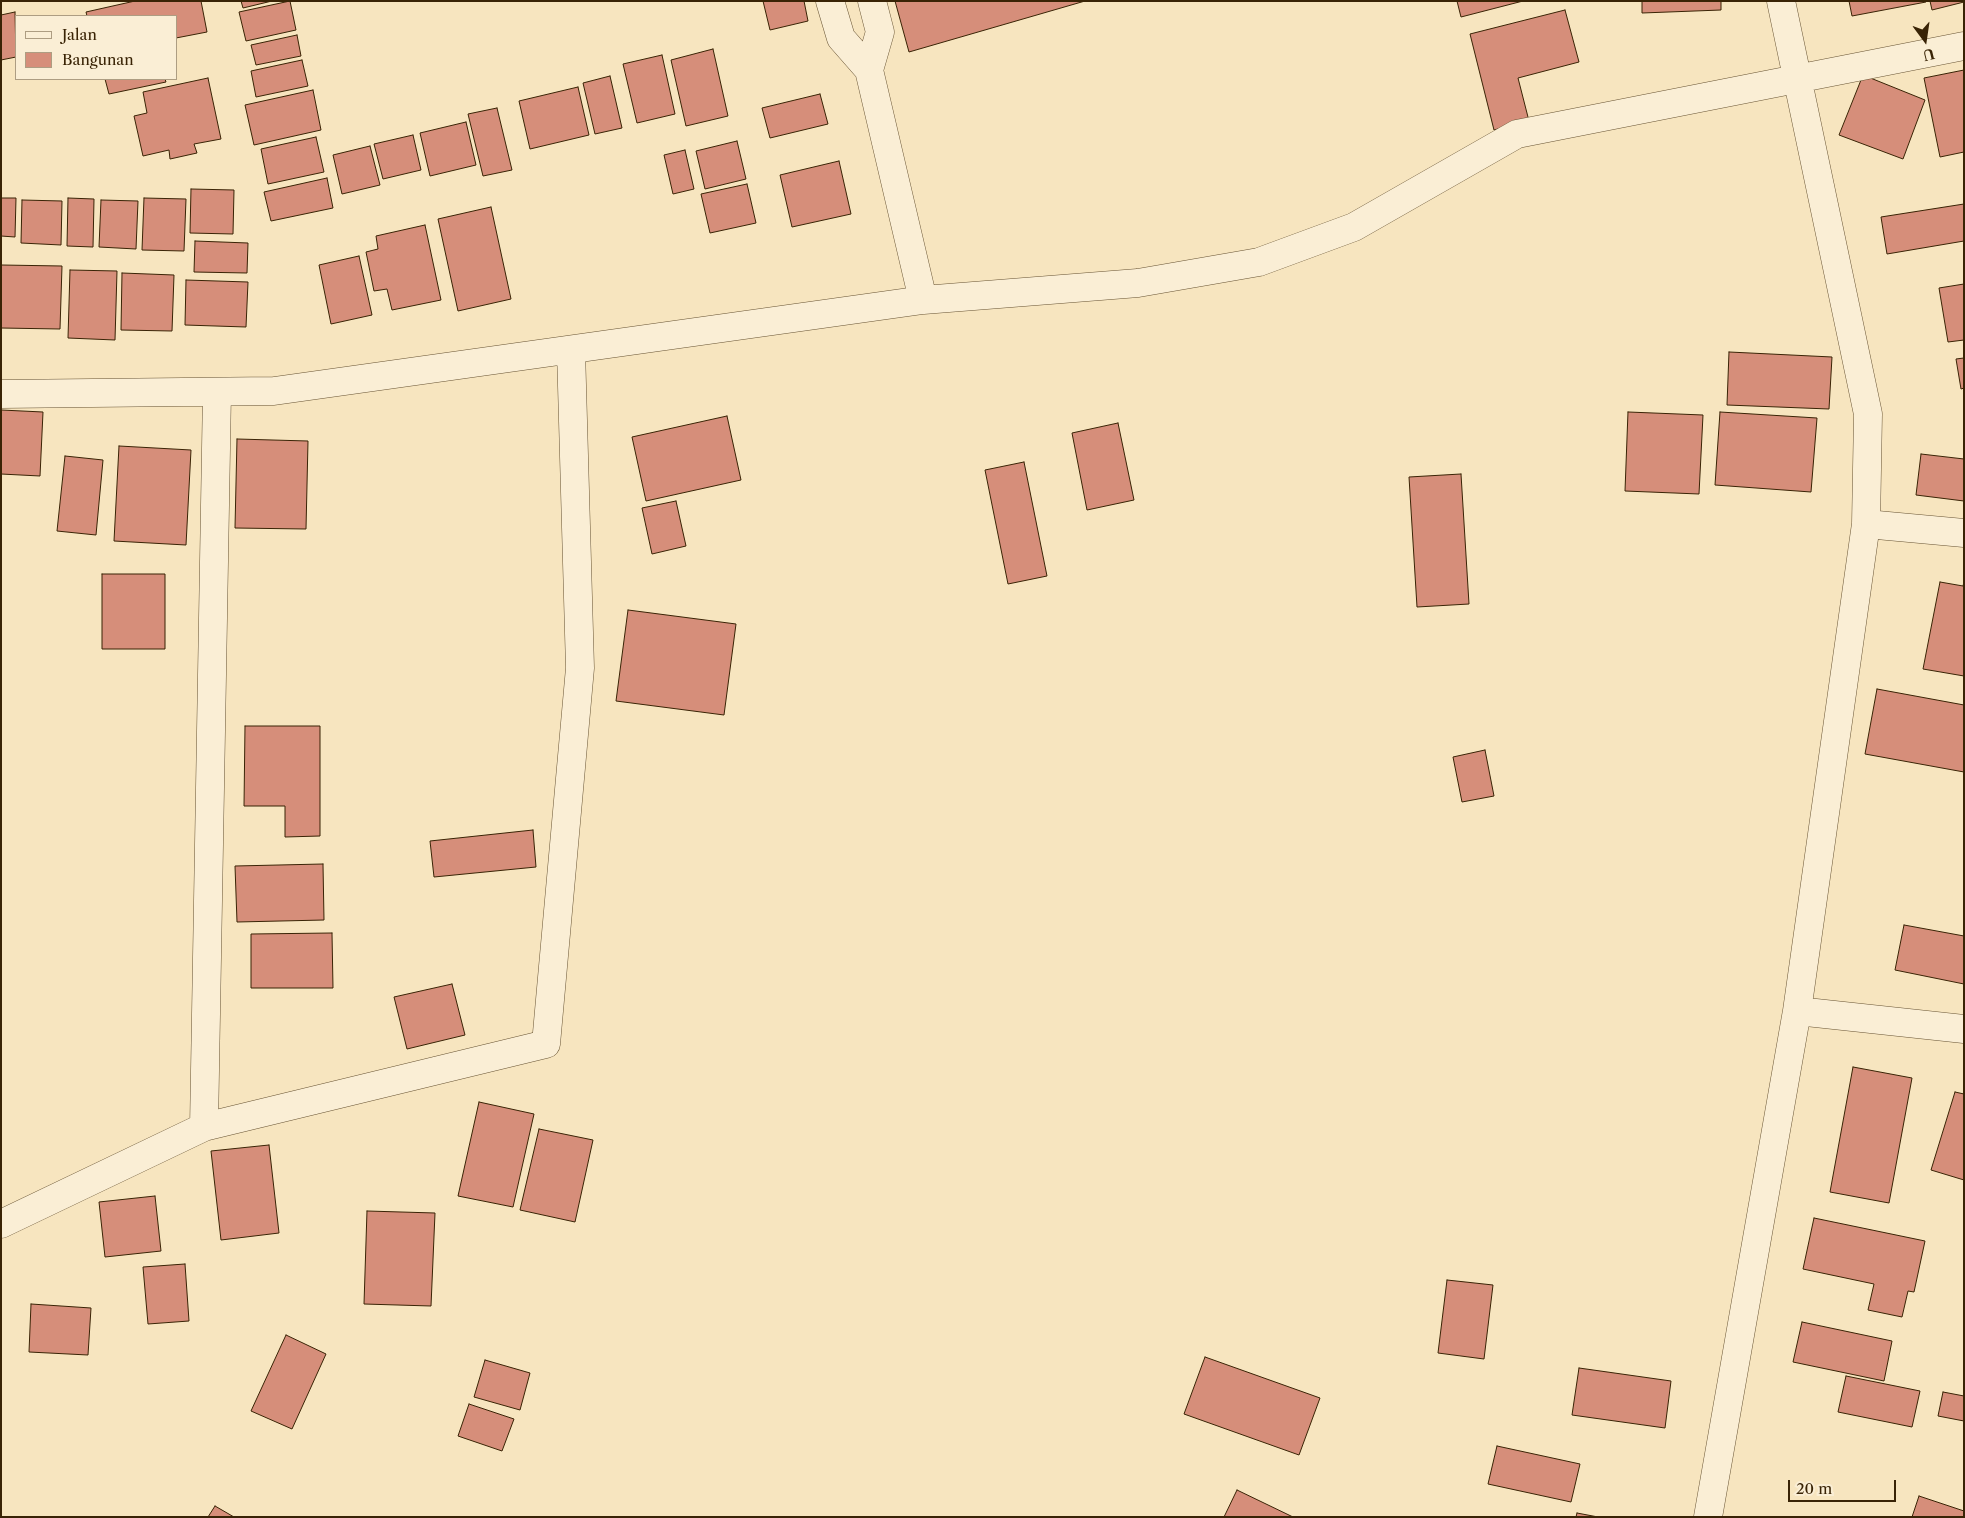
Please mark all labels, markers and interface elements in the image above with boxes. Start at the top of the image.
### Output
legend [15,15,178,80]
north arrow [1900,15,1950,65]
text: Jalan [62,25,97,44]
text: U [1921,44,1936,65]
text: Bangunan [62,50,134,69]
scale bar [1790,1470,1898,1502]
text: 20 m [1796,1479,1832,1498]

